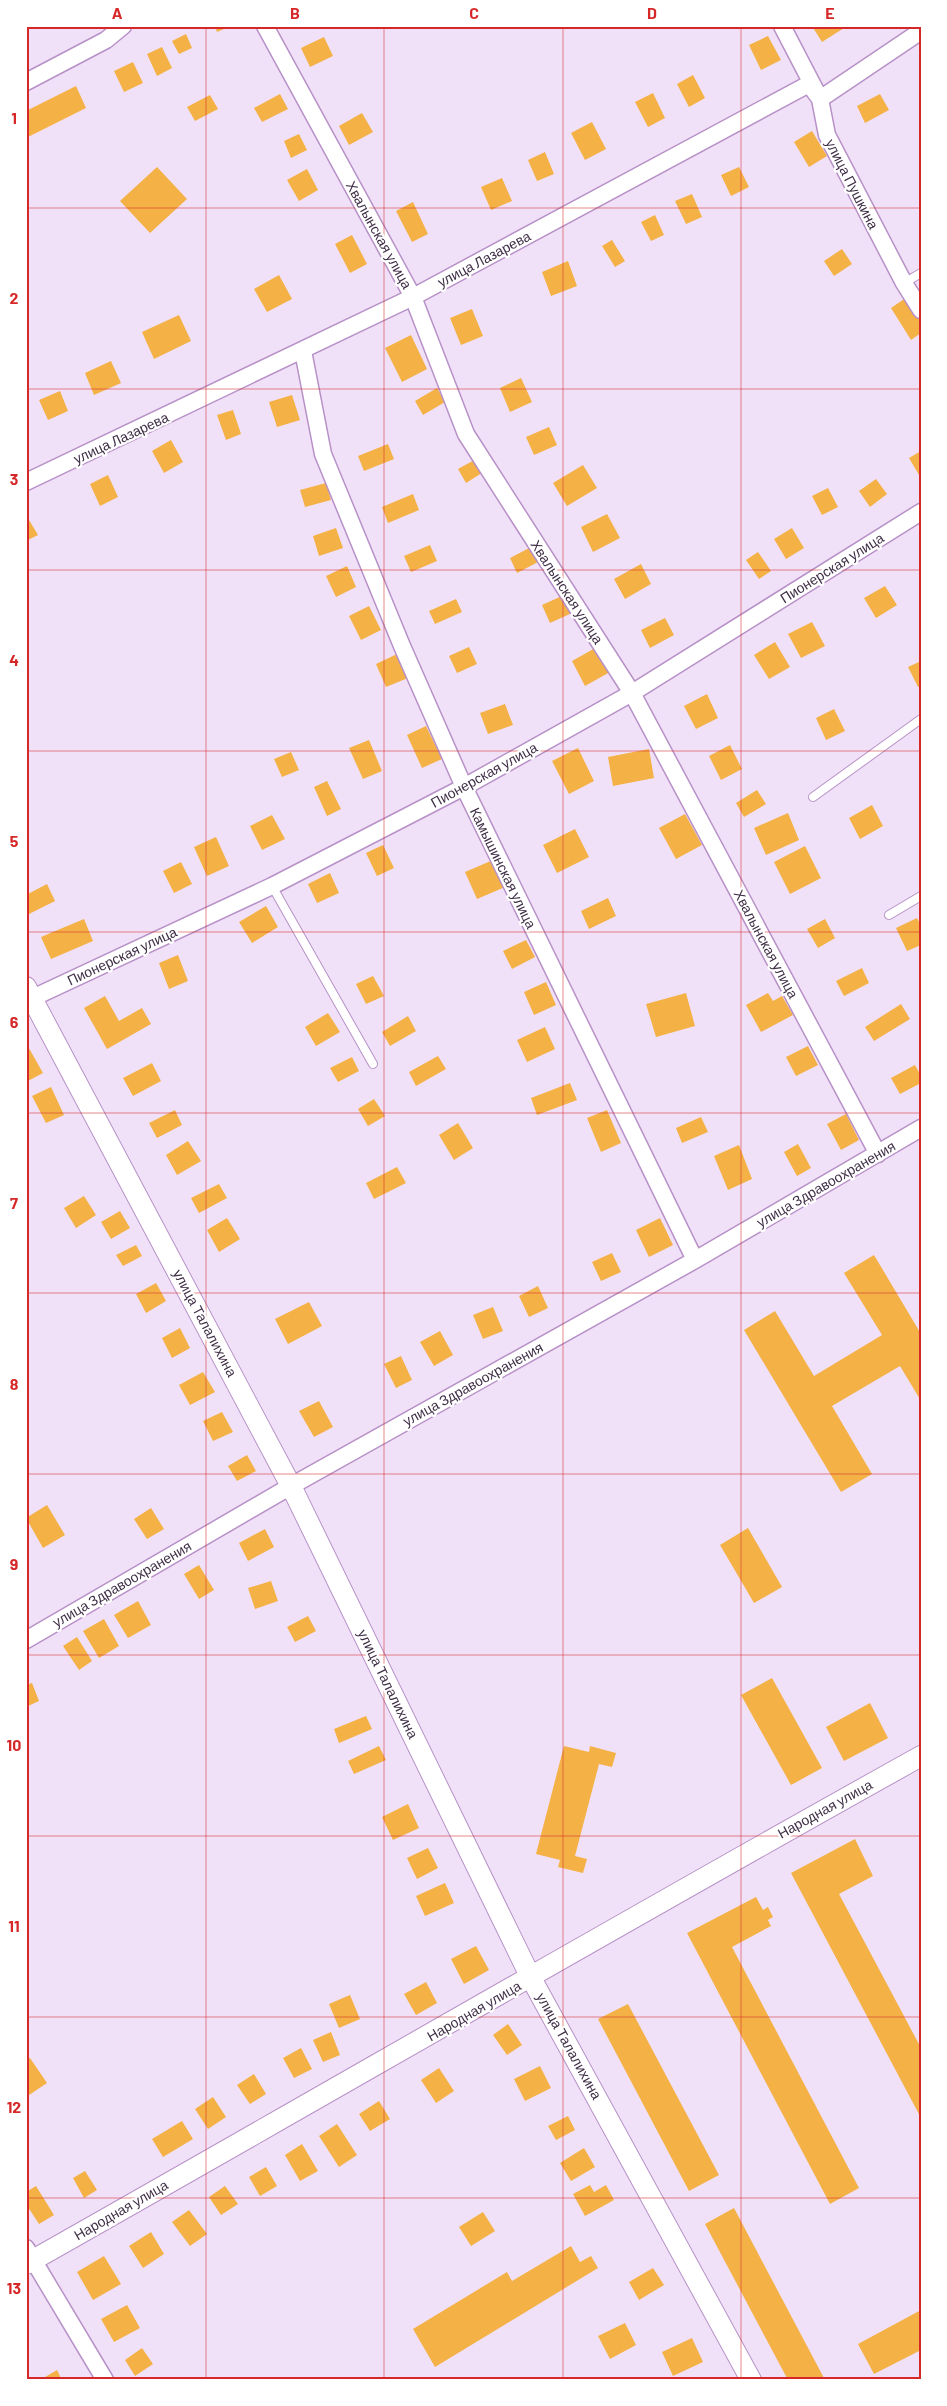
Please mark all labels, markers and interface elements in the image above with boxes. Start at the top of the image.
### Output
text: A [112,3,123,22]
text: B [290,3,300,22]
text: C [469,3,479,22]
text: D [647,3,657,22]
text: E [825,3,835,22]
text: 1 [11,108,17,127]
street label: улица Пушкина [822,136,883,232]
street label: Хвалынская улица [343,178,416,292]
street label: улица Лазарева [434,227,533,290]
text: 2 [10,288,19,307]
street label: улица Лазарева [71,408,171,467]
text: 3 [10,469,18,488]
street label: Пионерская улица [777,529,887,606]
street label: Хвалынская улица [527,537,607,647]
text: 4 [9,650,19,669]
street label: Пионерская улица [428,738,540,811]
street label: Камышинская улица [467,805,540,931]
text: 5 [10,831,19,850]
street label: Хвалынская улица [731,887,802,1001]
street label: Пионерская улица [64,923,180,988]
text: 6 [10,1012,19,1031]
street label: улица Здравоохранения [753,1137,898,1230]
text: 7 [10,1193,18,1212]
street label: улица Талалихина [170,1266,241,1380]
street label: улица Здравоохранения [400,1338,546,1429]
text: 8 [10,1374,19,1393]
street label: улица Здравоохранения [49,1537,194,1630]
text: 9 [10,1554,18,1573]
street label: улица Талалихина [355,1626,422,1741]
text: 10 [7,1735,21,1754]
street label: Народная улица [774,1775,875,1842]
text: 11 [8,1916,20,1935]
street label: Народная улица [424,1977,524,2044]
street label: улица Талалихина [533,1989,606,2102]
text: 12 [7,2097,21,2116]
street label: Народная улица [71,2176,171,2243]
text: 13 [7,2278,21,2297]

